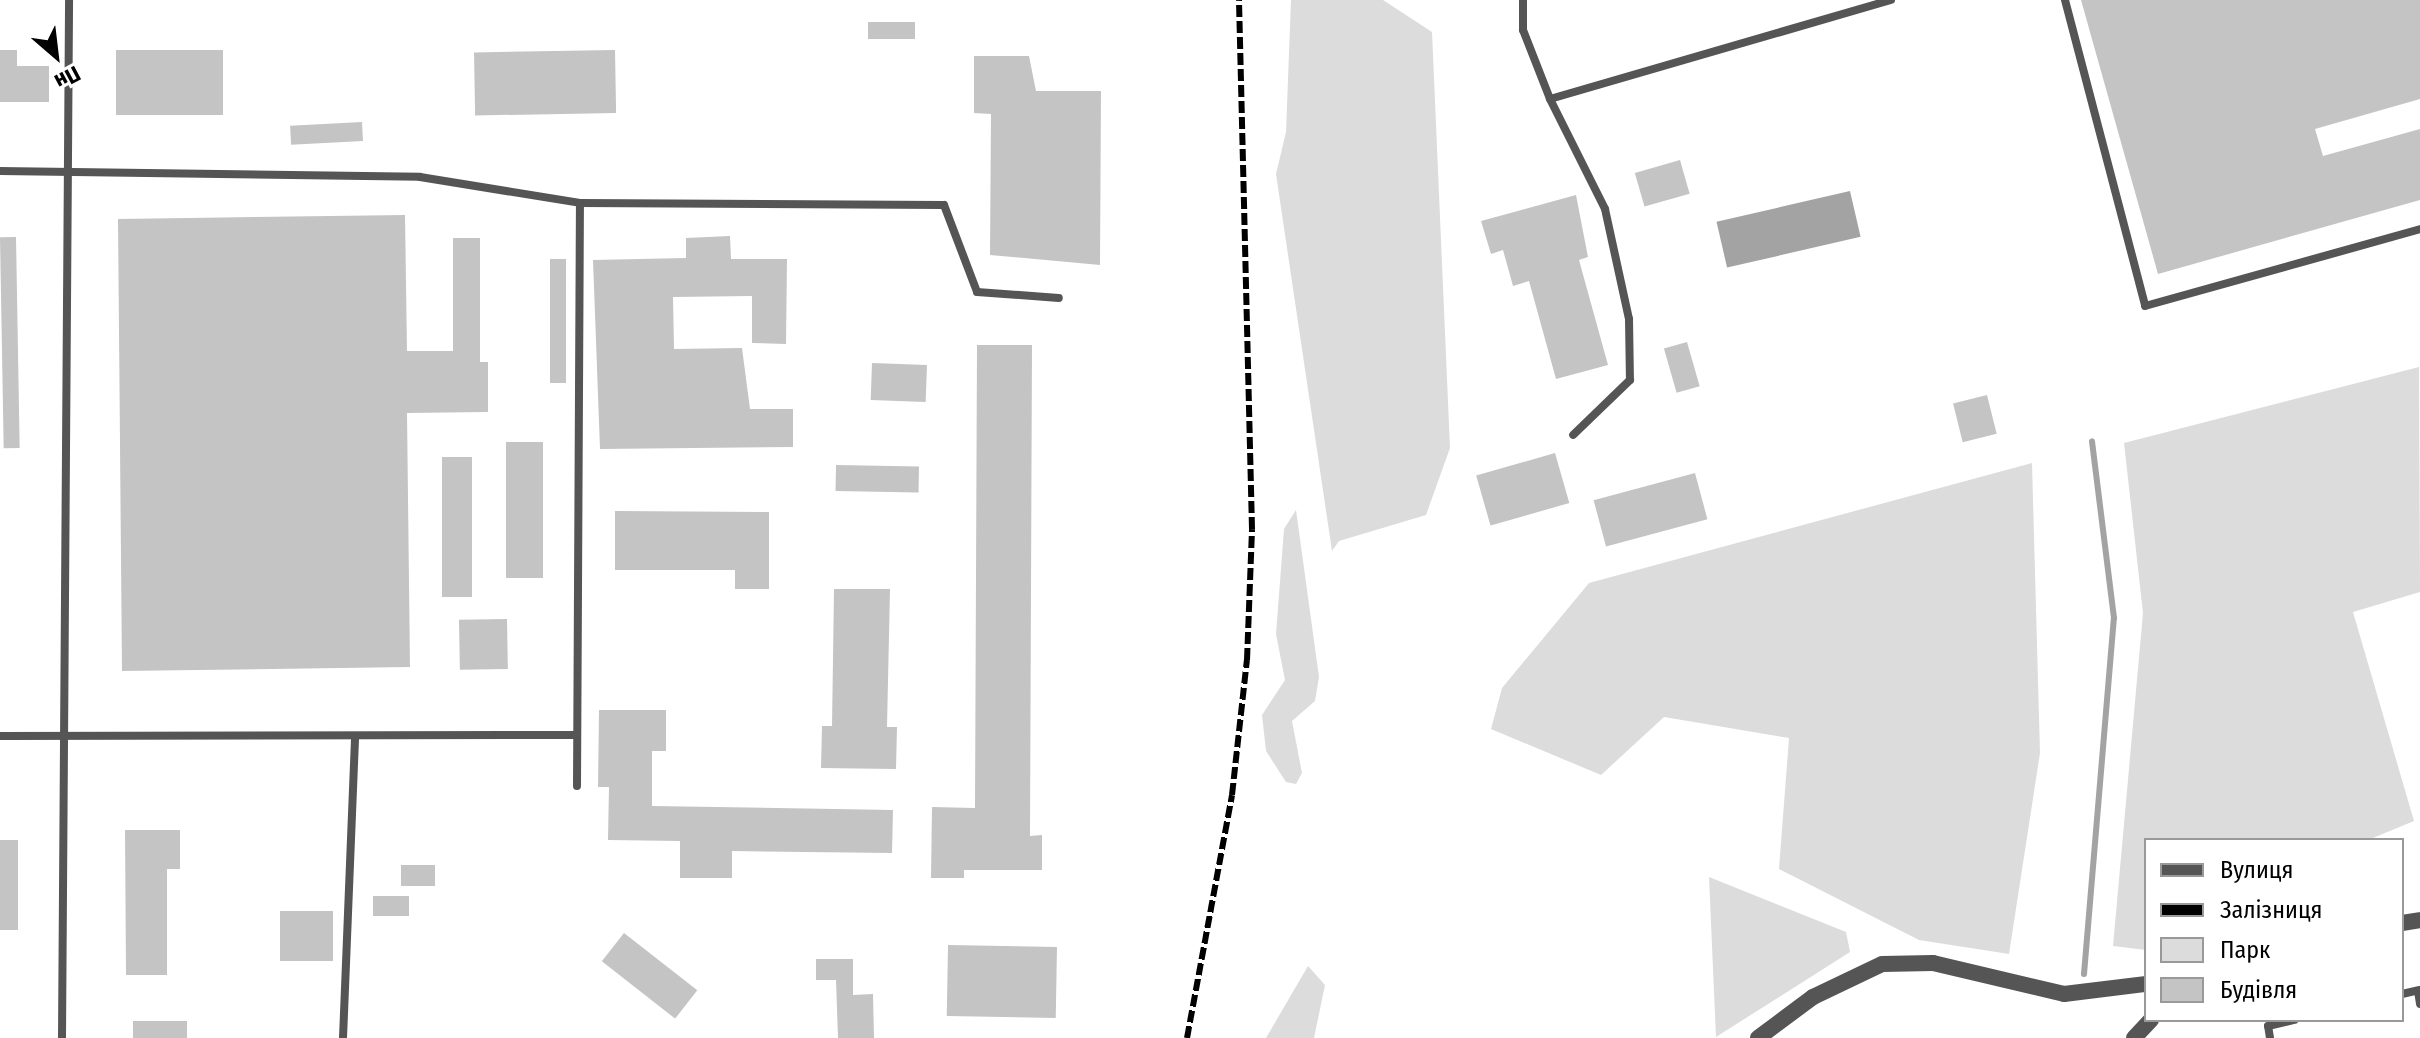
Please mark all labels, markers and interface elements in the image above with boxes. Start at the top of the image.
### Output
north arrow [16,16,96,96]
text: Пн [50,60,85,95]
legend [2144,838,2404,1022]
text: Вулиця [2220,856,2293,884]
text: Залізниця [2220,896,2322,924]
text: Парк [2220,936,2270,964]
text: Будівля [2220,976,2297,1004]

